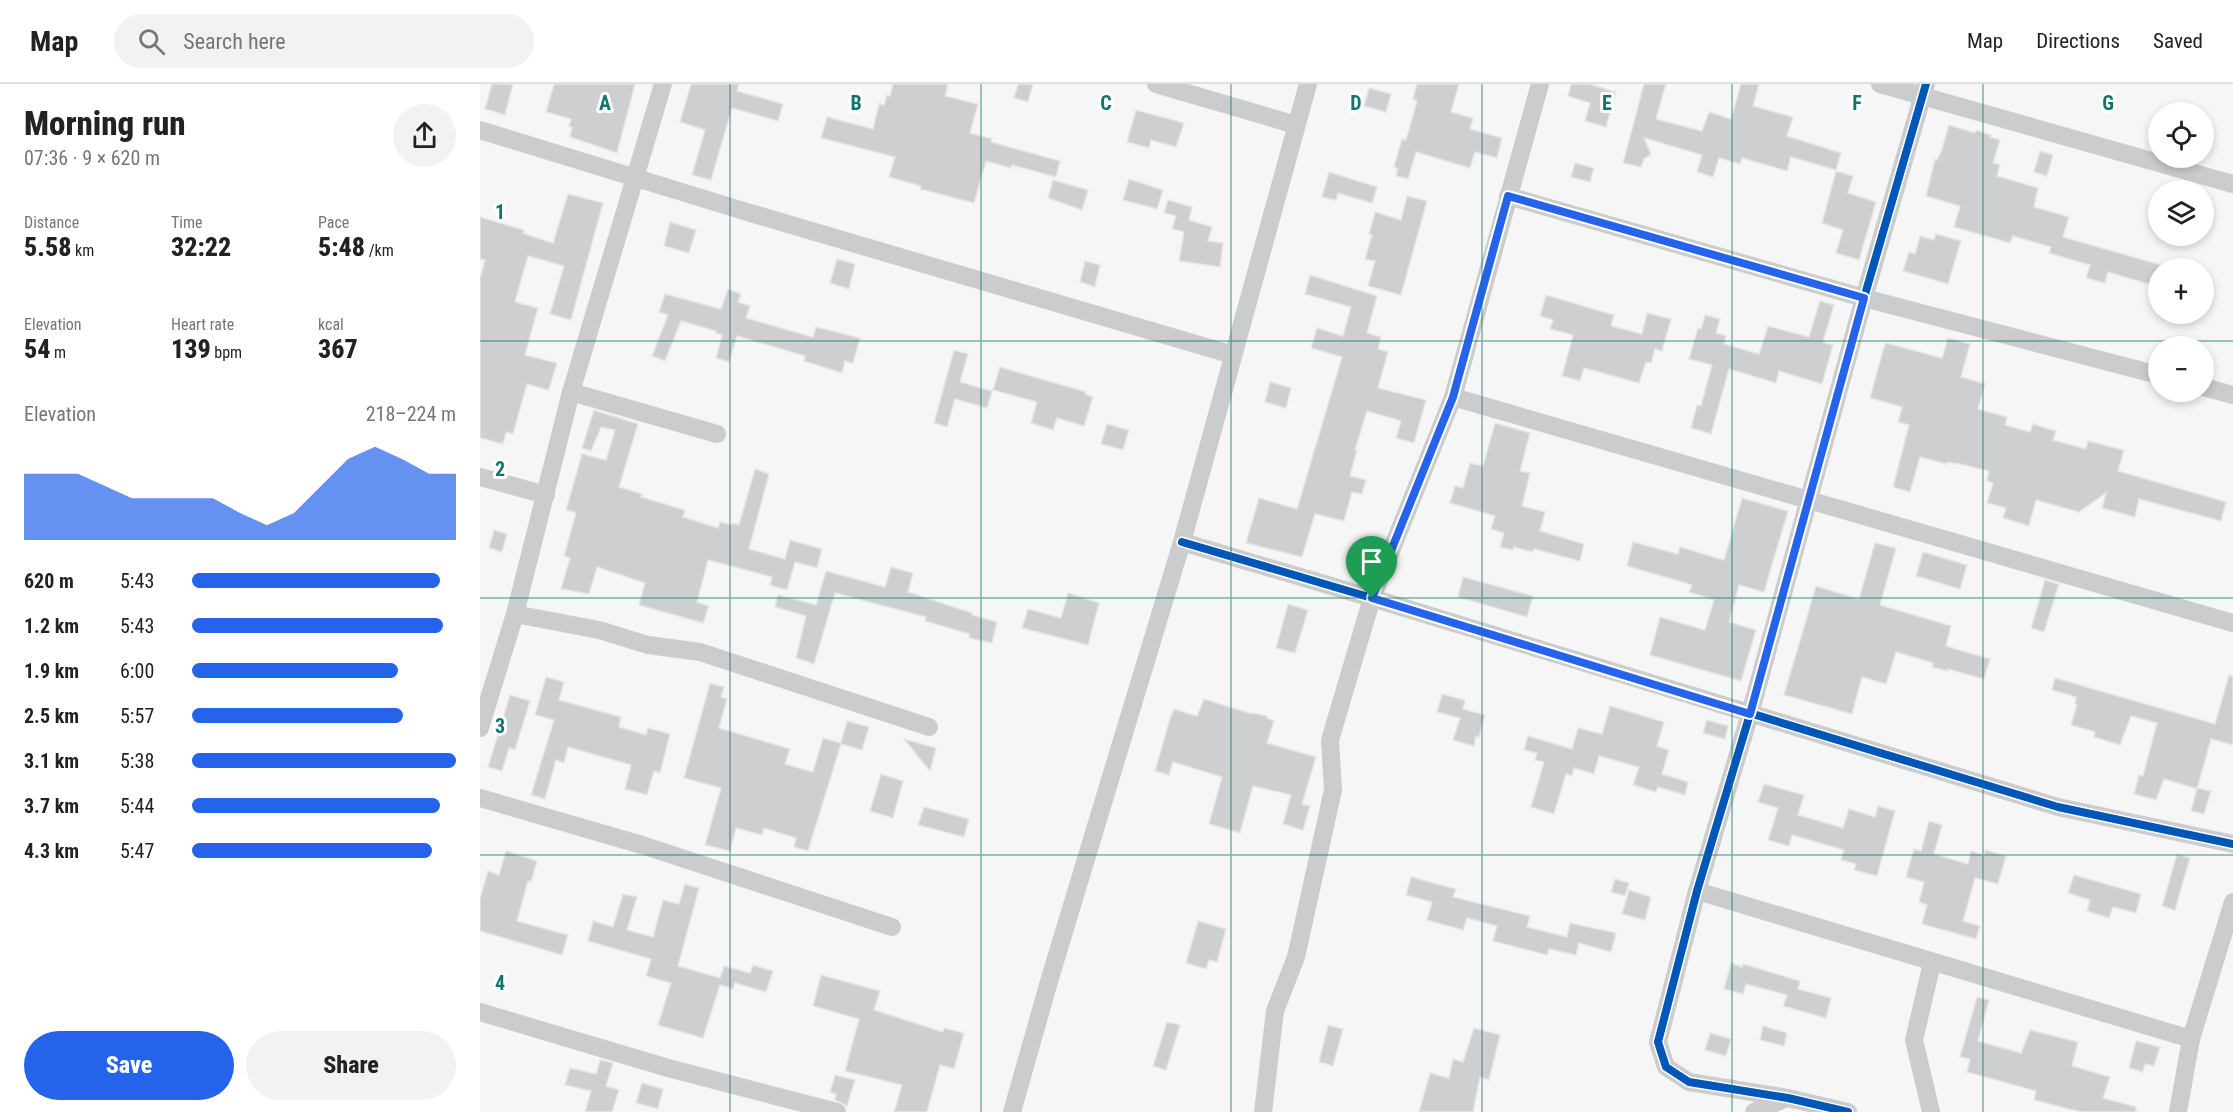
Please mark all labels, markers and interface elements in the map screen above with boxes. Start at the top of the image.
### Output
search box [114,14,534,68]
text: Map [30,25,78,58]
icon: search [135,25,168,58]
text: Search here [183,29,286,54]
text: Map [1967,29,2003,53]
text: Directions [2036,29,2120,53]
text: Saved [2153,29,2203,53]
text: A [599,91,611,115]
text: B [850,91,862,115]
text: C [1100,91,1112,115]
text: D [1350,91,1362,115]
text: E [1602,91,1612,115]
text: F [1852,91,1862,115]
text: G [2102,91,2114,115]
map controls [2148,102,2214,402]
button: locate [2148,102,2214,168]
text: Morning run [24,104,186,143]
button: share [393,104,456,167]
text: 07:36 · 9 × 620 m [24,146,160,170]
button: layers [2148,180,2214,246]
text: 1 [495,200,505,224]
text: Distance [24,213,79,232]
text: Time [171,213,203,232]
text: Pace [318,213,349,232]
text: 5.58 [24,232,71,262]
text: 32:22 [171,232,231,262]
text: 5:48 [318,232,365,262]
text: km [71,241,94,260]
text: /km [365,241,394,260]
button: + [2148,258,2214,324]
text: Elevation [24,315,82,334]
text: Heart rate [171,315,234,334]
text: kcal [318,315,344,334]
text: 54 [24,334,50,364]
text: 139 [171,334,211,364]
text: 367 [318,334,358,364]
button: − [2148,336,2214,402]
text: m [50,343,66,362]
text: bpm [211,343,242,362]
text: Elevation [24,402,96,426]
text: 218–224 m [366,402,456,426]
text: 2 [495,457,505,481]
pin [1346,536,1397,598]
icon: arrive [1355,545,1388,578]
text: 620 m [24,569,74,593]
text: 5:43 [120,569,154,593]
text: 1.2 km [24,614,79,638]
text: 5:43 [120,614,154,638]
text: 1.9 km [24,659,79,683]
text: 6:00 [120,659,154,683]
text: 2.5 km [24,704,79,728]
text: 5:57 [120,704,154,728]
text: 3 [495,714,505,738]
text: 3.1 km [24,749,79,773]
text: 5:38 [120,749,154,773]
text: 3.7 km [24,794,79,818]
text: 5:44 [120,794,154,818]
text: 4.3 km [24,839,79,863]
text: 5:47 [120,839,154,863]
text: 4 [495,971,505,995]
button: Save [24,1031,234,1100]
button: Share [246,1031,456,1100]

